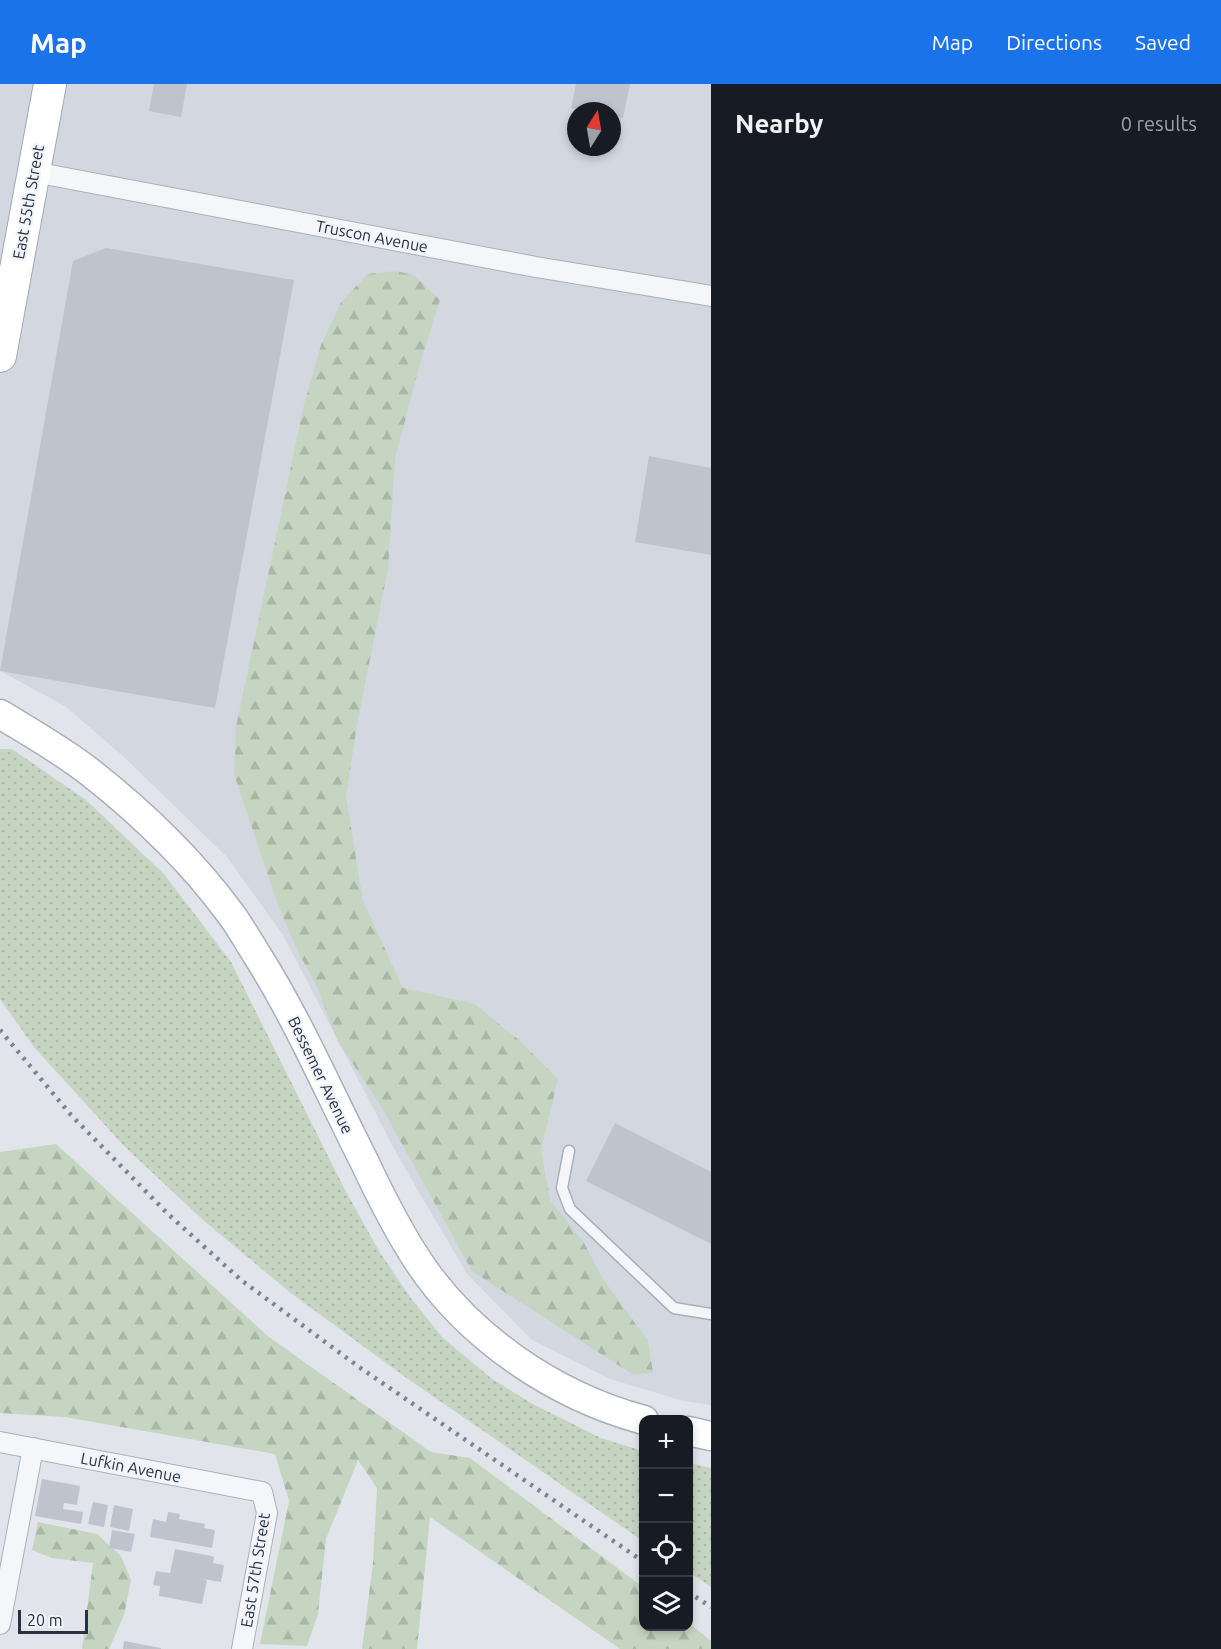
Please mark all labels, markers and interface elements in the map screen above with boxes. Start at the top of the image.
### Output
text: Map [30,27,87,58]
text: Map [932,30,973,54]
text: Directions [1006,30,1102,54]
text: Saved [1135,30,1191,54]
north arrow [567,102,621,156]
text: Nearby [735,109,823,138]
text: 0 results [1121,112,1197,135]
street label: East 55th Street [9,143,47,261]
street label: Truscon Avenue [314,216,430,256]
street label: Bessemer Avenue [285,1014,357,1136]
map controls [639,1415,693,1631]
button: + [639,1415,693,1469]
street label: Lufkin Avenue [79,1448,183,1486]
button: − [639,1469,693,1523]
street label: East 57th Street [237,1511,273,1629]
button: locate [639,1523,693,1577]
button: layers [639,1577,693,1631]
scale bar [18,1607,88,1634]
text: 20 m [27,1611,63,1629]

